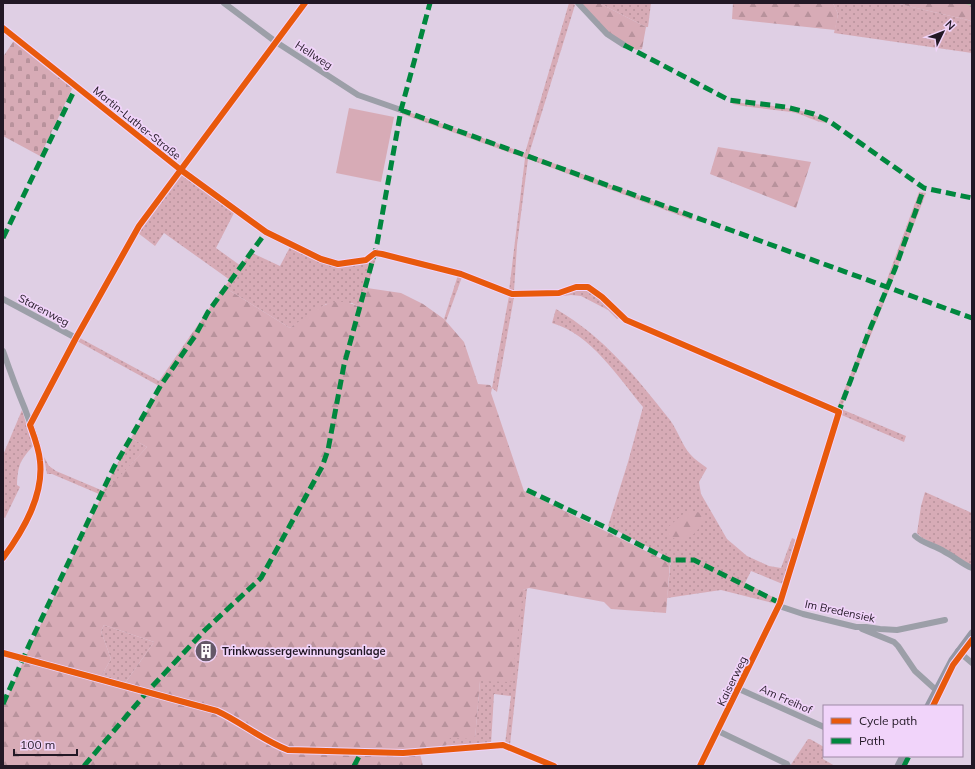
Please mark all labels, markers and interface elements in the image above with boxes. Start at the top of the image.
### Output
north arrow [923,12,963,52]
text: N [942,17,958,33]
street label: Hellweg [293,38,335,72]
street label: Martin-Luther-Straße [90,83,184,163]
street label: Starenweg [16,291,72,329]
street label: Im Bredensiek [804,597,877,625]
building icon: Trinkwassergewinnungsanlage [193,638,219,664]
place label: Trinkwassergewinnungsanlage [222,644,386,658]
street label: Kaiserweg [714,654,750,708]
street label: Am Freihof [758,681,814,717]
legend [823,705,963,757]
text: Cycle path [859,713,917,728]
scale bar [14,731,77,757]
text: Path [859,733,885,748]
text: 100 m [20,737,55,752]

